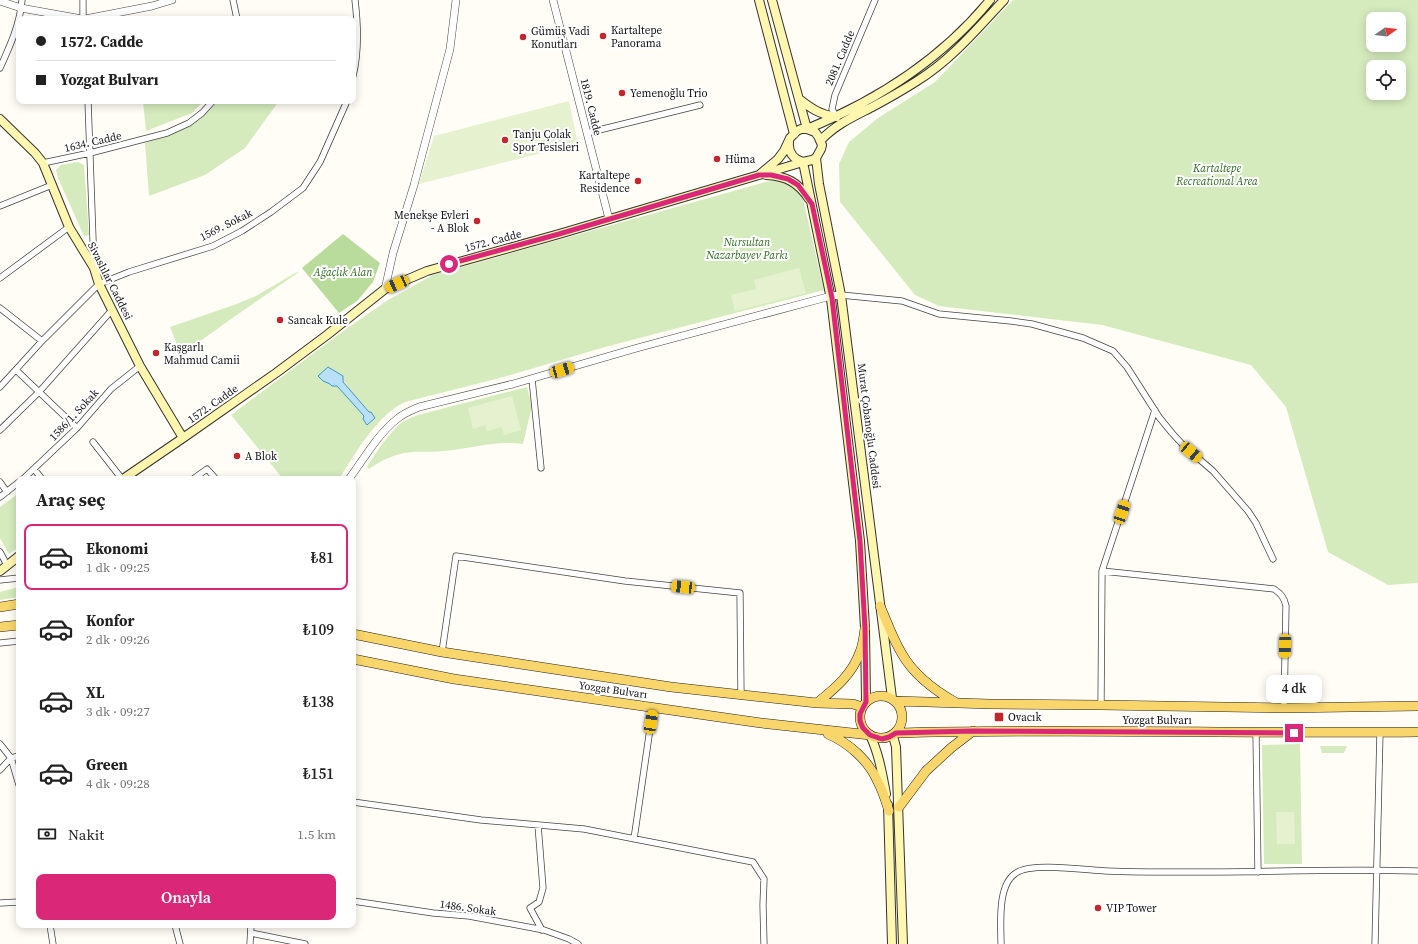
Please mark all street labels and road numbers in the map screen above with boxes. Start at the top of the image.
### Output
street label: 2081. Cadde [822,28,858,88]
street label: 1819. Cadde [577,77,605,138]
street label: 1634. Cadde [63,128,124,156]
street label: 1569. Sokak [197,205,256,245]
street label: 1572. Cadde [463,226,524,256]
street label: Sivaslılar Caddesi [84,239,136,323]
street label: Murat Çobanoğlu Caddesi [854,362,884,490]
street label: 1572. Cadde [185,381,242,427]
street label: 1586/1. Sokak [46,385,103,444]
street label: Yozgat Bulvarı [578,678,648,702]
street label: Yozgat Bulvarı [1122,713,1192,728]
street label: 1486. Sokak [439,897,498,920]

